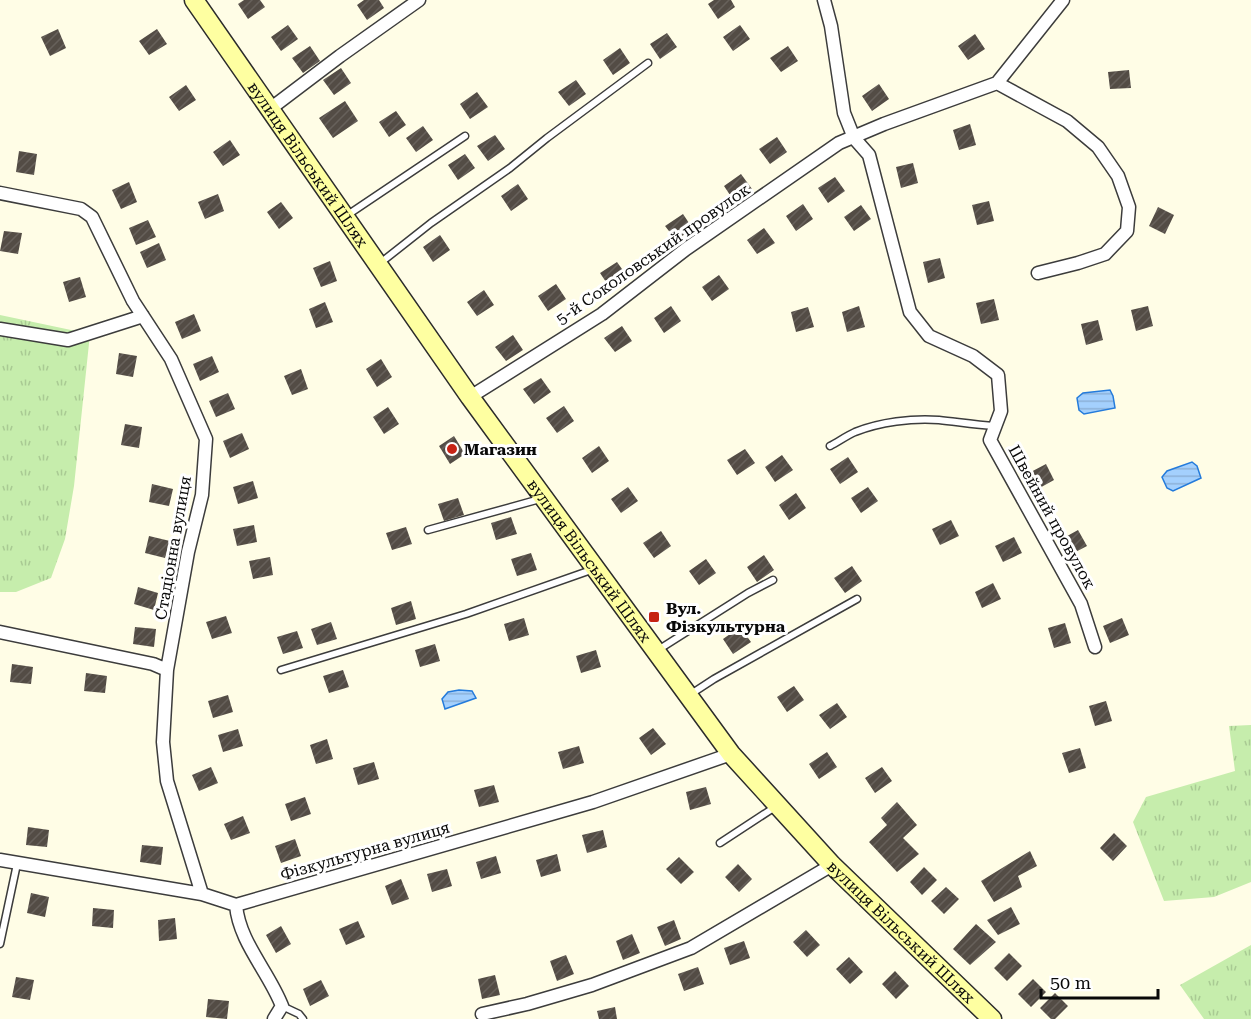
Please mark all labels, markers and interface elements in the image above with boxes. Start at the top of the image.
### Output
street label: вулиця Вільський Шлях [244,78,373,251]
street label: 5-й Соколовський провулок [552,180,754,328]
place label: Магазин [464,440,537,459]
marker: Магазин [445,442,459,456]
street label: Швейний провулок [1005,442,1099,592]
street label: Стадіонна вулиця [151,474,195,622]
street label: вулиця Вільський Шлях [524,475,656,646]
place label: Вул. Фізкультурна [666,599,786,636]
marker: Вул. Фізкультурна [647,610,661,624]
street label: Фізкультурна вулиця [278,818,452,884]
street label: вулиця Вільський Шлях [824,856,980,1007]
scale bar [1041,962,1158,1000]
text: 50 m [1050,972,1091,993]

